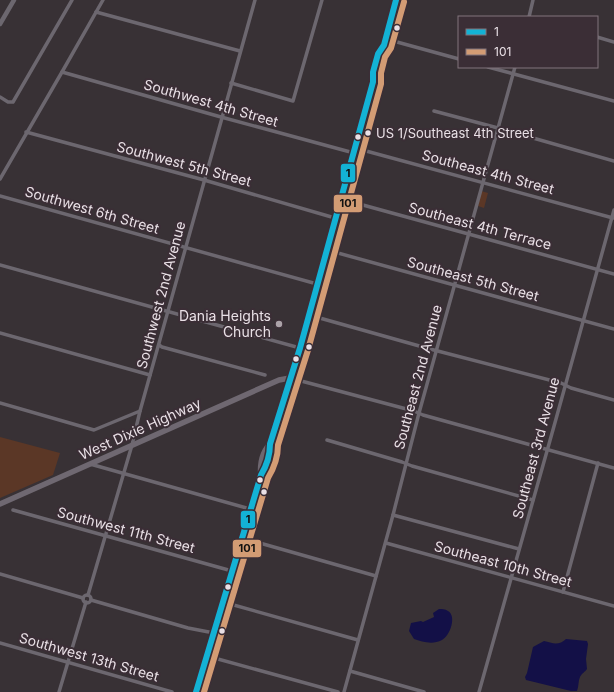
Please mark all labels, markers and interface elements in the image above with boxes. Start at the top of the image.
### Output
legend [458,16,598,68]
unlabelled marker [392,23,402,33]
text: 1 [494,24,499,39]
text: 101 [494,44,511,59]
street label: Southwest 4th Street [142,75,281,130]
place label: US 1/Southeast 4th Street [376,125,534,141]
marker: US 1/Southeast 4th Street [363,128,373,138]
unlabelled marker [353,132,363,142]
street label: Southwest 5th Street [115,137,254,190]
street label: Southeast 4th Street [420,146,556,197]
line badge: 1 [340,163,356,183]
text: 1 [346,166,351,180]
street label: Southwest 6th Street [23,182,162,237]
line badge: 101 [333,194,363,213]
text: 101 [340,196,357,210]
street label: Southeast 4th Terrace [407,198,553,253]
street label: Southwest 2nd Avenue [133,219,188,371]
street label: Southeast 5th Street [406,253,541,304]
street label: Southeast 2nd Avenue [390,303,445,451]
place label: Dania Heights Church [179,307,271,340]
marker: Dania Heights Church [274,319,284,329]
unlabelled marker [304,342,314,352]
unlabelled marker [291,354,301,364]
street label: Southeast 3rd Avenue [508,375,563,521]
street label: West Dixie Highway [76,394,203,463]
unlabelled marker [255,475,265,485]
unlabelled marker [259,487,269,497]
street label: Southwest 11th Street [55,503,197,556]
line badge: 1 [240,510,256,529]
text: 1 [246,512,251,526]
street label: Southeast 10th Street [433,537,574,590]
line badge: 101 [232,539,262,558]
text: 101 [239,541,256,555]
unlabelled marker [223,582,233,592]
unlabelled marker [217,626,227,636]
street label: Southwest 13th Street [17,628,161,685]

